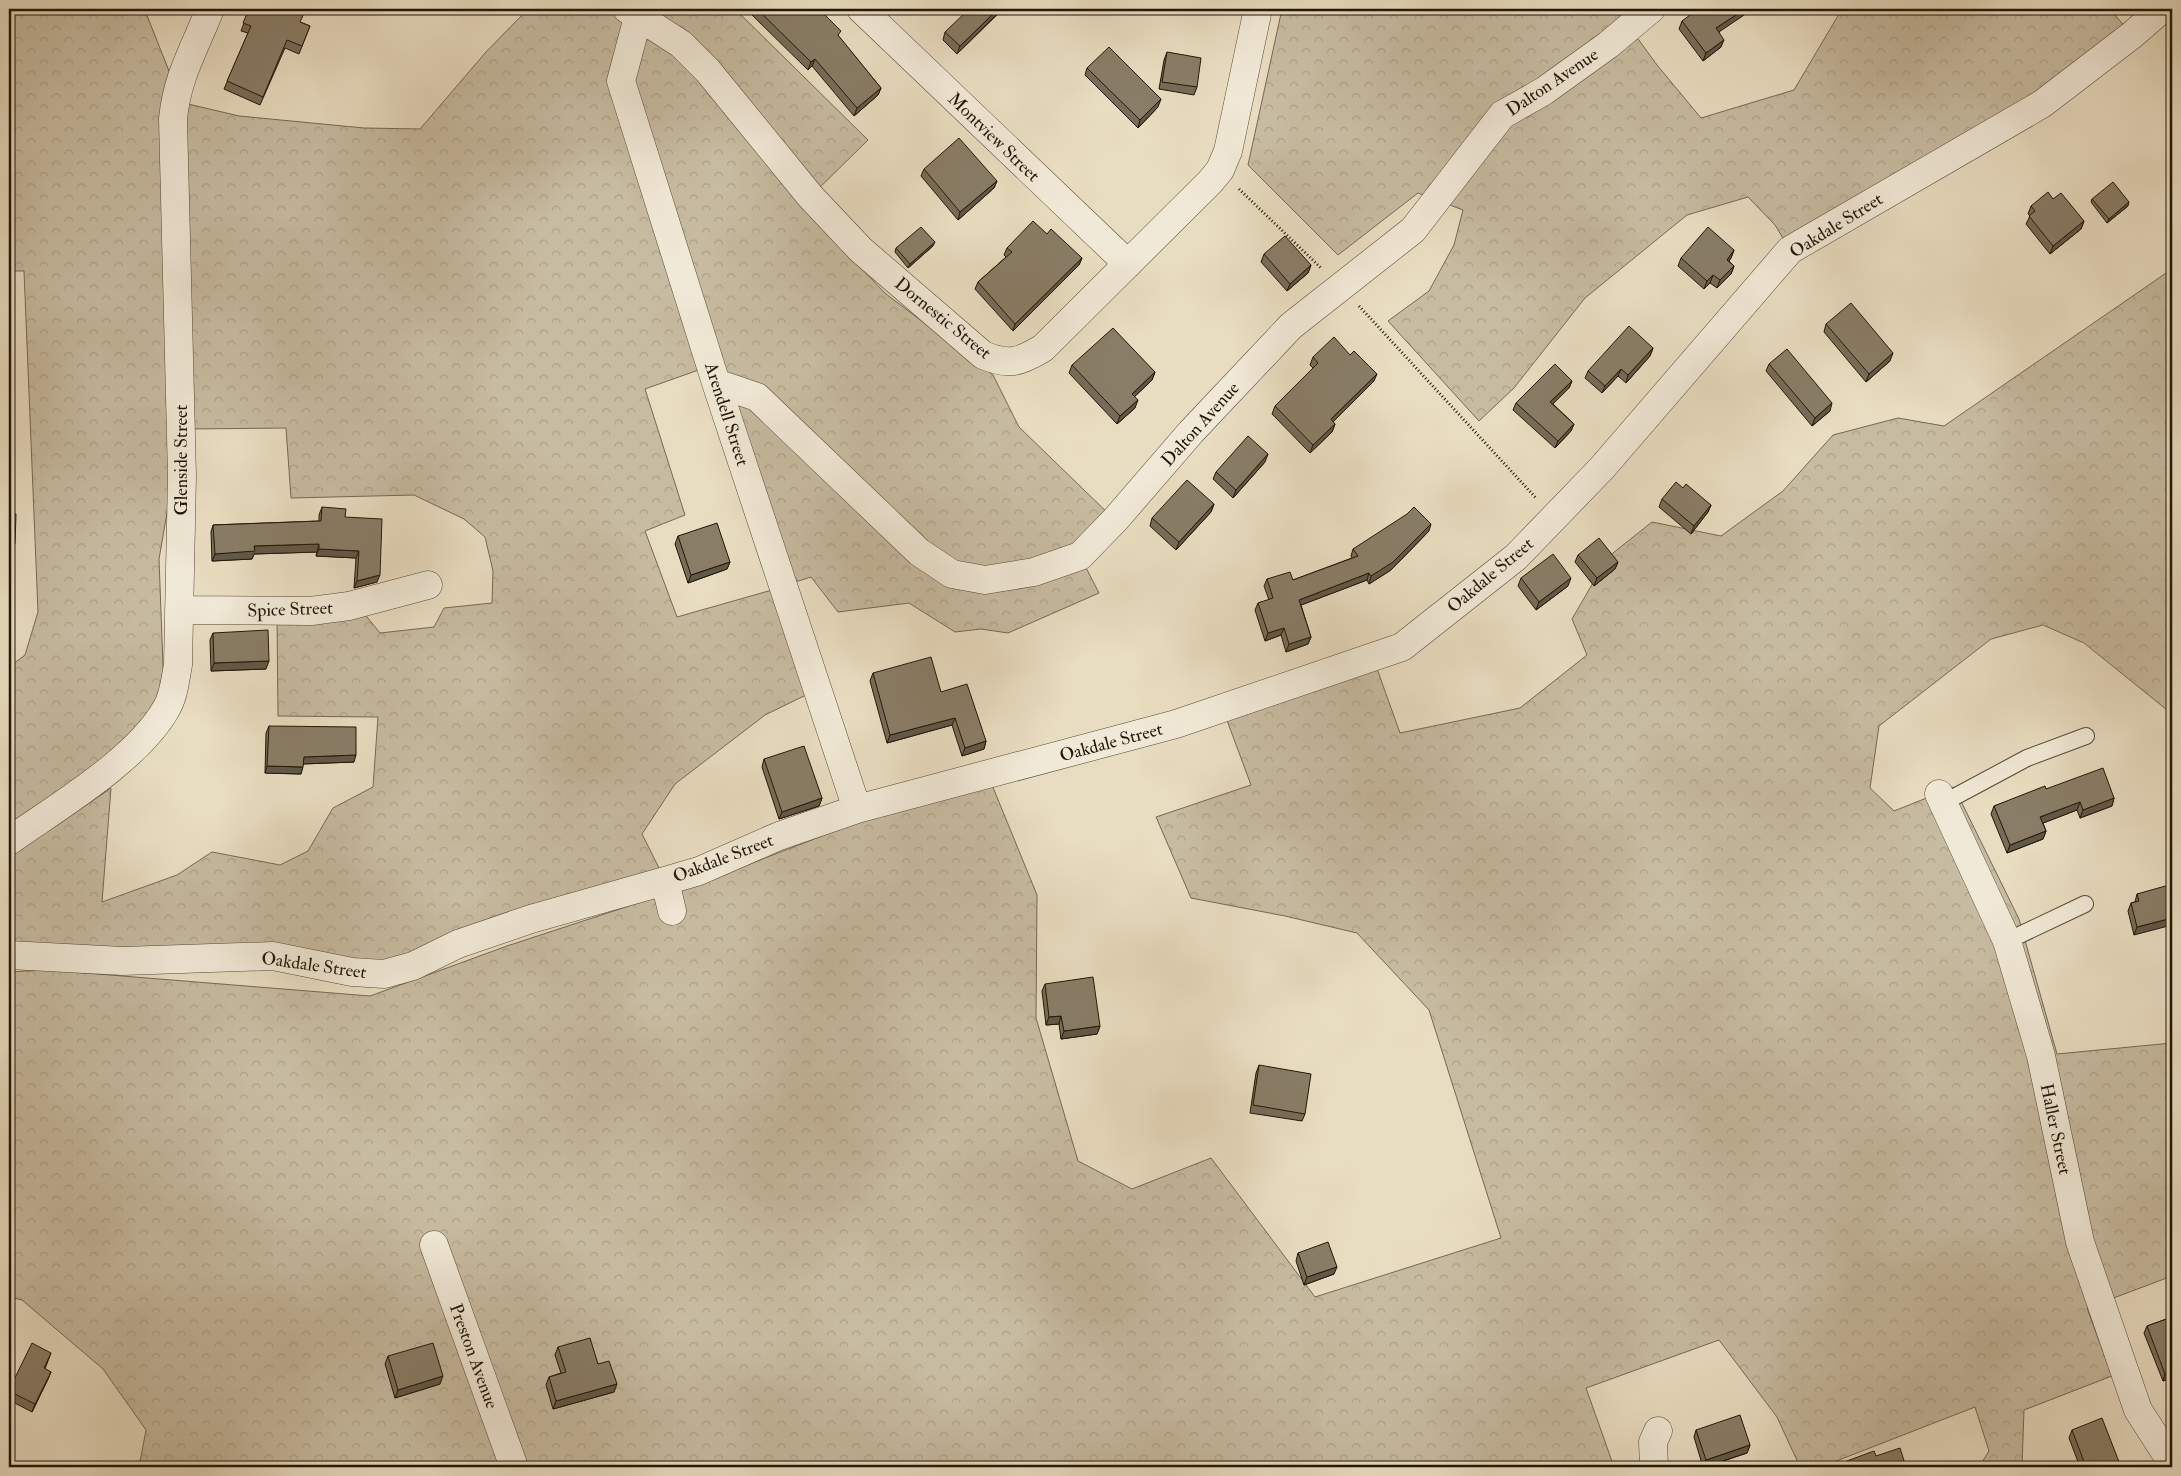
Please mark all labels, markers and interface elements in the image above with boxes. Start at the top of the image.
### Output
street label: Dalton Avenue [1502,43,1603,122]
street label: Montview Street [943,88,1045,187]
street label: Oakdale Street [1785,188,1887,263]
street label: Dornestic Street [890,272,996,365]
street label: Arendell Street [699,358,754,469]
street label: Dalton Avenue [1156,377,1245,471]
street label: Glenside Street [170,404,193,515]
street label: Oakdale Street [1442,532,1538,618]
street label: Spice Street [247,597,333,622]
street label: Oakdale Street [1057,718,1165,767]
street label: Oakdale Street [670,829,777,888]
street label: Oakdale Street [260,947,368,984]
street label: Haller Street [2035,1081,2076,1177]
street label: Preston Avenue [444,1300,503,1412]

